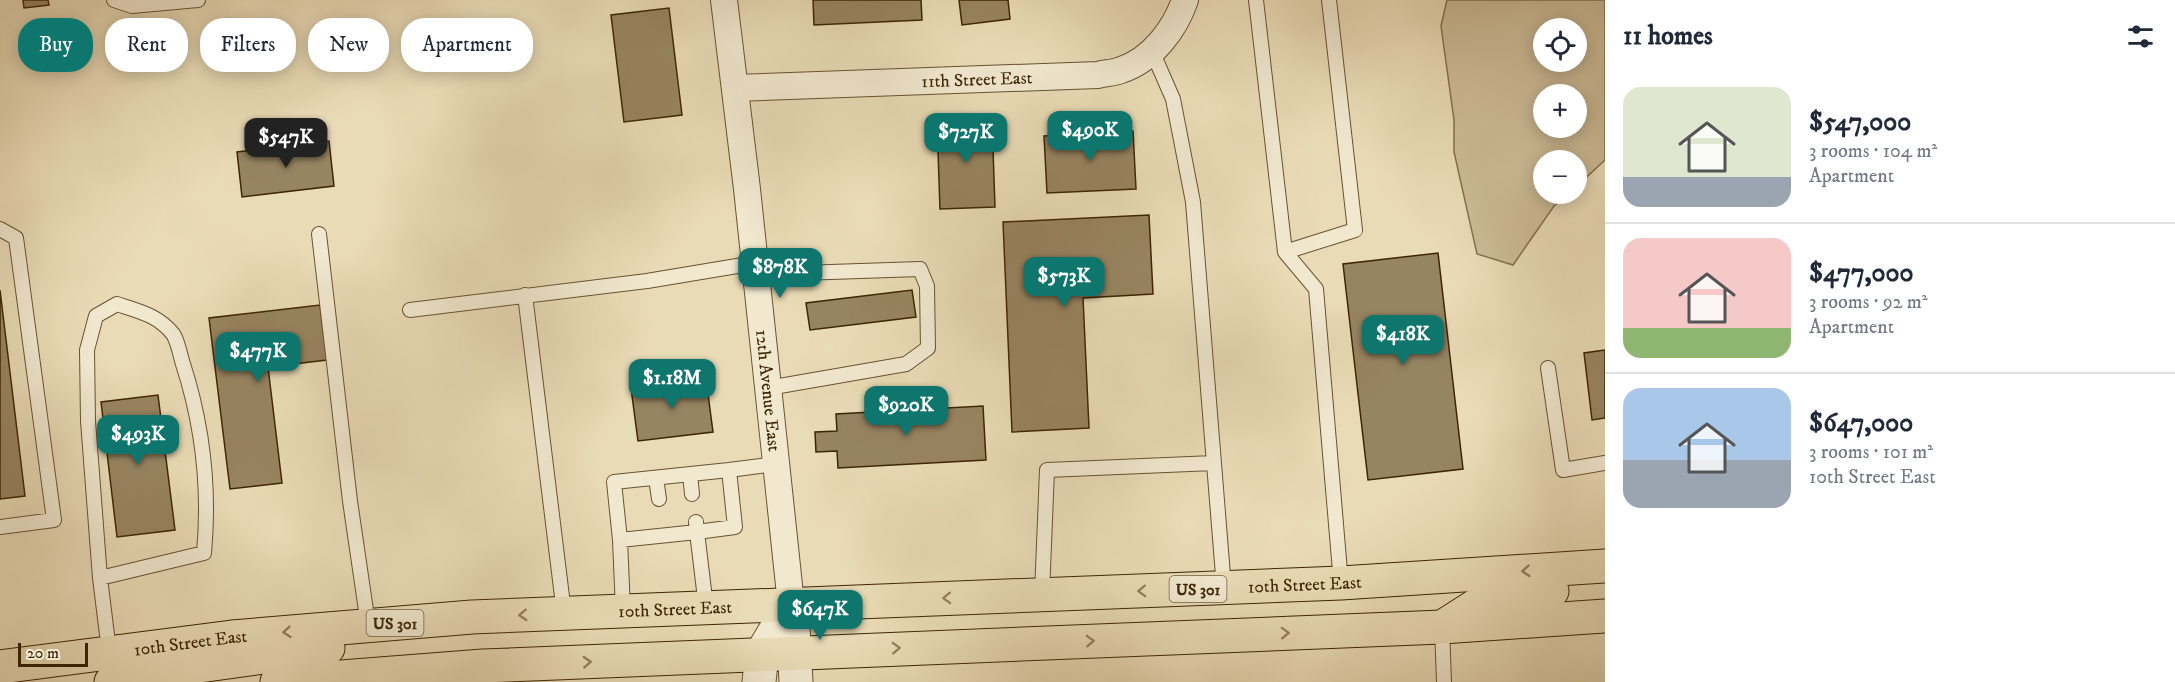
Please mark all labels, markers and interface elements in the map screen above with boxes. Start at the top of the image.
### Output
chip: Buy [18,18,93,72]
chip: Rent [105,18,188,72]
chip: Filters [200,18,296,72]
chip: New [308,18,389,72]
chip: Apartment [401,18,533,72]
map controls [1533,18,1587,204]
button: locate [1533,18,1587,72]
text: 11 homes [1623,20,1713,53]
icon: filters [2124,20,2157,53]
street label: 11th Street East [921,67,1033,93]
button: + [1533,84,1587,138]
text: $547,000 [1809,106,1911,139]
pin: $490K [1048,111,1132,162]
icon: home [1671,111,1743,183]
pin: $727K [924,113,1008,164]
pin: $547K [244,118,328,169]
text: $490K [1061,118,1119,143]
text: $727K [938,120,994,145]
text: $547K [258,125,314,150]
text: 3 rooms · 104 m² [1809,139,1937,164]
button: − [1533,150,1587,204]
text: Apartment [1809,164,1894,189]
pin: $878K [738,248,822,299]
text: $878K [752,255,808,280]
pin: $573K [1022,257,1106,308]
text: $477,000 [1809,257,1914,290]
icon: home [1671,262,1743,334]
text: $573K [1038,264,1090,289]
text: 3 rooms · 92 m² [1809,290,1928,315]
pin: $418K [1361,315,1445,366]
text: Apartment [1809,315,1894,340]
text: $418K [1376,322,1430,347]
street label: 12th Avenue East [750,328,785,453]
pin: $477K [216,332,300,383]
text: $477K [230,339,286,364]
pin: $1.18M [623,359,721,410]
text: $1.18M [643,366,701,391]
pin: $920K [864,386,948,437]
text: $920K [878,393,934,418]
text: $647,000 [1809,407,1913,440]
icon: home [1671,412,1743,484]
pin: $493K [96,415,180,466]
text: $493K [111,422,165,447]
text: 3 rooms · 101 m² [1809,440,1933,465]
text: 10th Street East [1809,465,1936,490]
one-way arrow [1521,565,1530,578]
street label: 10th Street East [1247,572,1363,599]
road number: US 301 [1170,576,1226,602]
one-way arrow [1138,584,1147,597]
pin: $647K [778,590,862,641]
one-way arrow [943,591,952,604]
street label: 10th Street East [618,597,733,623]
text: $647K [792,597,848,622]
one-way arrow [518,609,527,622]
road number: US 301 [366,610,424,636]
one-way arrow [282,625,291,638]
street label: 10th Street East [133,626,248,662]
one-way arrow [1281,627,1290,640]
one-way arrow [1086,634,1095,647]
scale bar [18,640,88,668]
one-way arrow [891,642,900,655]
text: 20 m [27,643,59,663]
one-way arrow [582,655,591,668]

